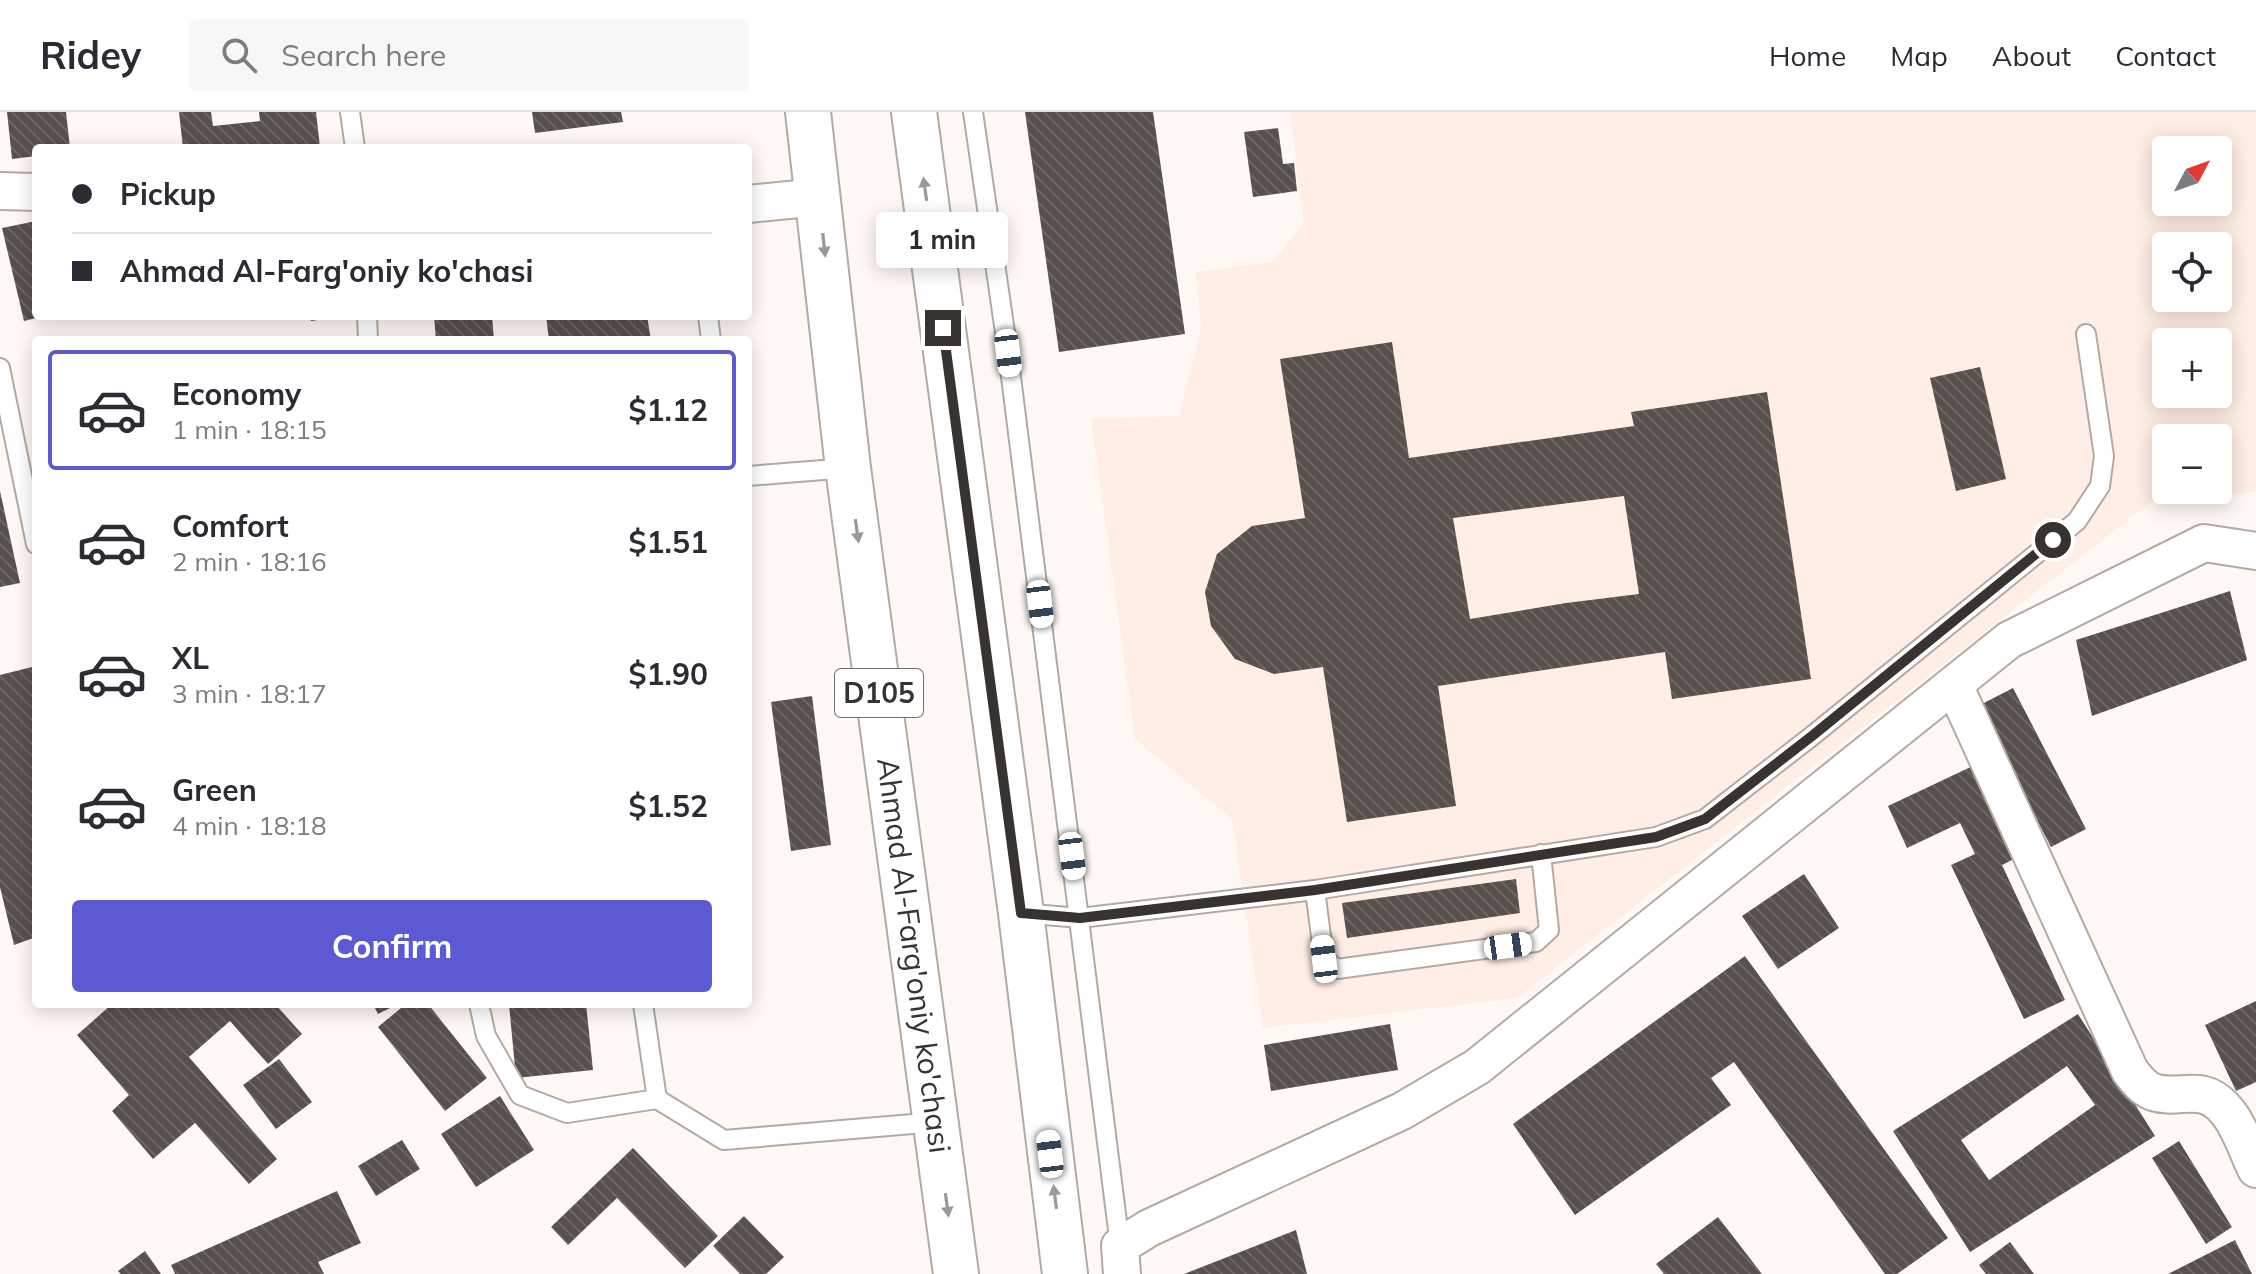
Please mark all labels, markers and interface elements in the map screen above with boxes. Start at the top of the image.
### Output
search box [189,19,749,91]
text: Ridey [40,31,141,79]
icon: search [217,33,261,77]
text: Search here [281,36,446,74]
text: Home [1769,38,1846,73]
text: Map [1890,38,1948,73]
text: About [1992,38,2071,73]
text: Contact [2115,38,2216,73]
north arrow [2152,136,2232,216]
map controls [2152,136,2232,504]
text: Pickup [120,175,216,213]
one-way arrow [918,176,931,201]
callout: 1 min [877,212,1009,268]
text: 1 min [908,223,976,256]
button: locate [2152,232,2232,312]
one-way arrow [818,233,831,258]
text: Ahmad Al-Farg'oniy ko'chasi [120,252,533,290]
route end [925,310,961,346]
car [993,328,1023,378]
button: + [2152,328,2232,408]
icon: car [76,374,148,446]
text: Economy [172,375,301,413]
text: $1.12 [629,391,708,429]
text: 1 min · 18:15 [172,413,327,446]
button: − [2152,424,2232,504]
icon: car [76,506,148,578]
text: Comfort [172,507,289,545]
one-way arrow [851,519,864,544]
route start [2035,522,2071,558]
text: $1.51 [629,523,708,561]
text: 2 min · 18:16 [172,545,327,578]
car [1025,579,1055,629]
icon: car [76,638,148,710]
text: XL [172,639,209,677]
text: $1.90 [629,655,708,693]
road number: D105 [835,669,923,717]
text: 3 min · 18:17 [172,677,327,710]
street label: Ahmad Al-Farg'oniy ko'chasi [869,755,960,1155]
icon: car [76,770,148,842]
text: Green [172,771,257,809]
text: $1.52 [629,787,708,825]
text: 4 min · 18:18 [172,809,327,842]
car [1057,831,1087,881]
button: Confirm [72,900,712,992]
car [1483,931,1533,961]
car [1309,934,1339,984]
car [1035,1129,1065,1179]
one-way arrow [1049,1184,1062,1209]
one-way arrow [941,1193,954,1218]

